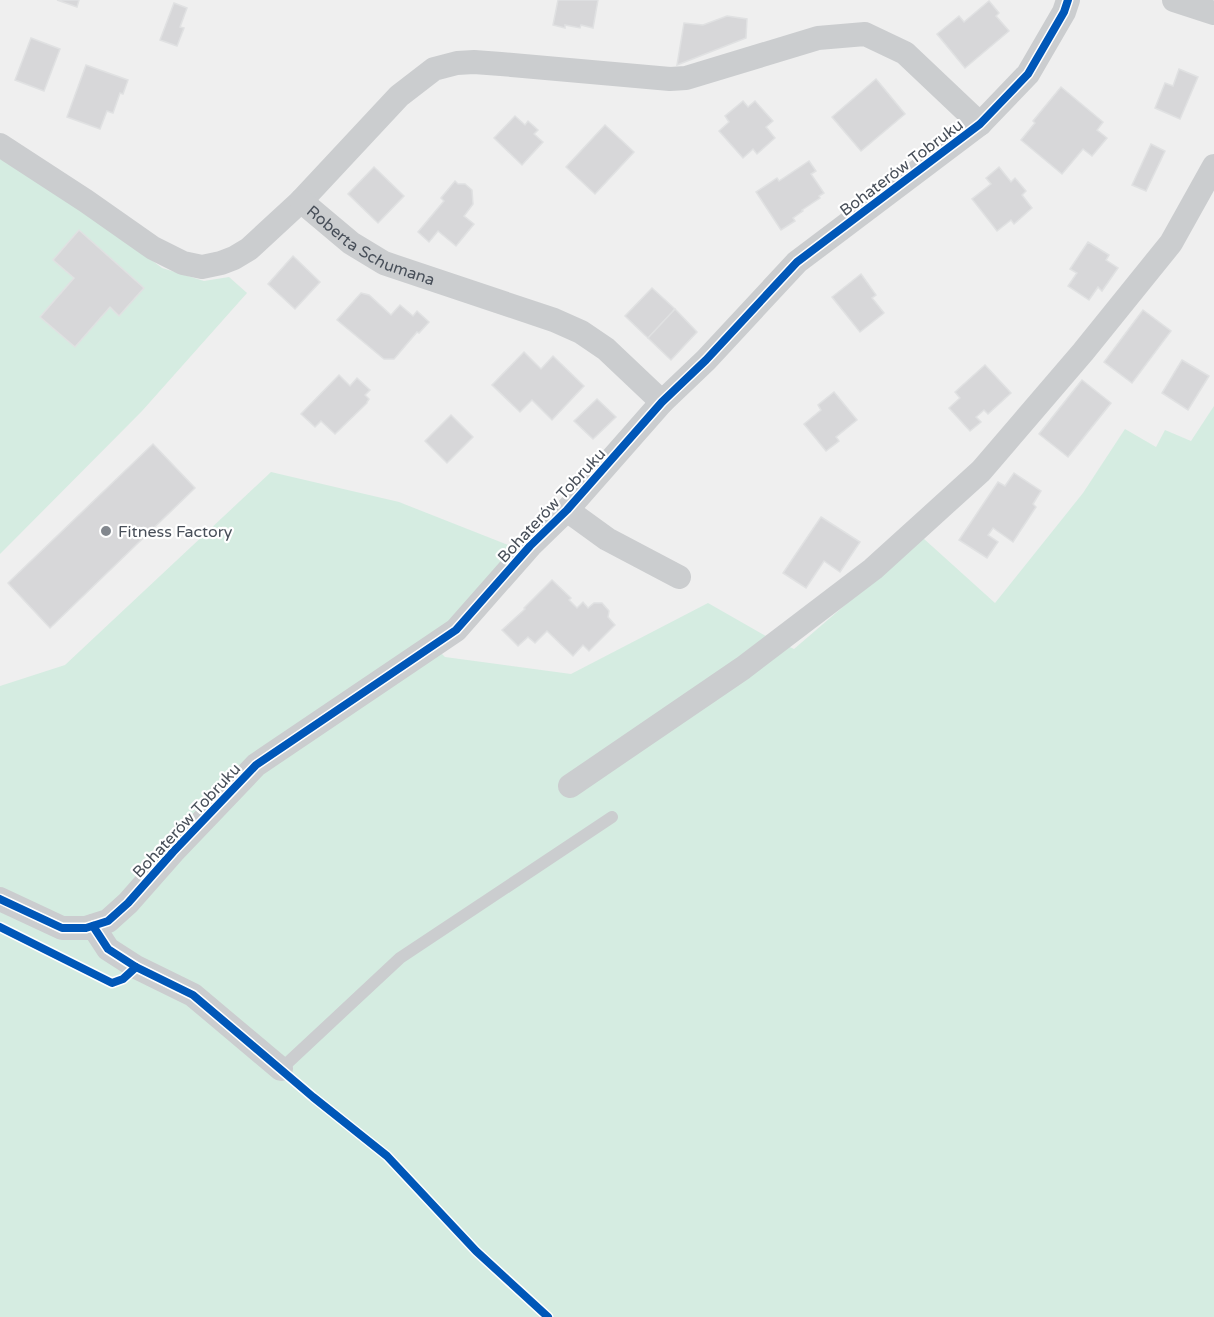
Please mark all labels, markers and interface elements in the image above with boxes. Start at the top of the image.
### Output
street label: Bohaterów Tobruku [836,115,967,221]
street label: Roberta Schumana [302,201,437,290]
street label: Bohaterów Tobruku [493,444,610,567]
place label: Fitness Factory [118,522,233,542]
marker: Fitness Factory [99,524,113,538]
street label: Bohaterów Tobruku [128,759,245,882]

